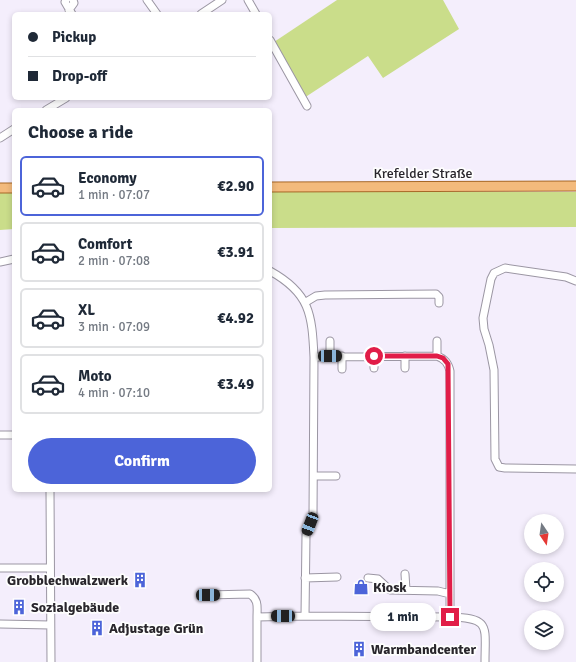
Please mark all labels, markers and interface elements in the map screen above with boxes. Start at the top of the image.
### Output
text: Pickup [52,28,96,46]
text: Drop-off [52,67,107,85]
text: Choose a ride [28,121,133,143]
street label: Krefelder Straße [373,165,473,182]
icon: car [30,168,66,204]
text: Economy [78,169,137,187]
text: €2.90 [217,177,254,195]
text: 1 min · 07:07 [78,187,150,203]
icon: car [30,234,66,270]
text: Comfort [78,235,132,253]
text: €3.91 [217,243,254,261]
text: 2 min · 07:08 [78,253,150,269]
icon: car [30,300,66,336]
text: XL [78,301,95,319]
text: €4.92 [217,309,254,327]
text: 3 min · 07:09 [78,319,150,335]
route start [365,347,383,365]
car [318,350,342,362]
icon: car [30,366,66,402]
text: Moto [78,367,112,385]
text: €3.49 [217,375,254,393]
text: 4 min · 07:10 [78,385,150,401]
button: Confirm [28,438,256,484]
car [300,511,320,537]
north arrow [524,514,564,554]
map controls [524,514,564,650]
button: locate [524,562,564,602]
building icon: Grobblechwalzwerk [131,571,149,589]
place label: Grobblechwalzwerk [7,572,129,589]
shop icon: Kiosk [352,578,370,596]
place label: Kiosk [373,579,407,596]
car [196,589,220,601]
building icon: Sozialgebäude [10,598,28,616]
place label: Sozialgebäude [31,599,119,616]
callout: 1 min [370,603,436,631]
route end [441,608,459,626]
text: 1 min [387,609,419,625]
car [271,610,295,622]
button: layers [524,610,564,650]
building icon: Adjustage Grün [88,619,106,637]
place label: Adjustage Grün [109,620,204,637]
building icon: Warmbandcenter [350,640,368,658]
place label: Warmbandcenter [371,641,476,658]

